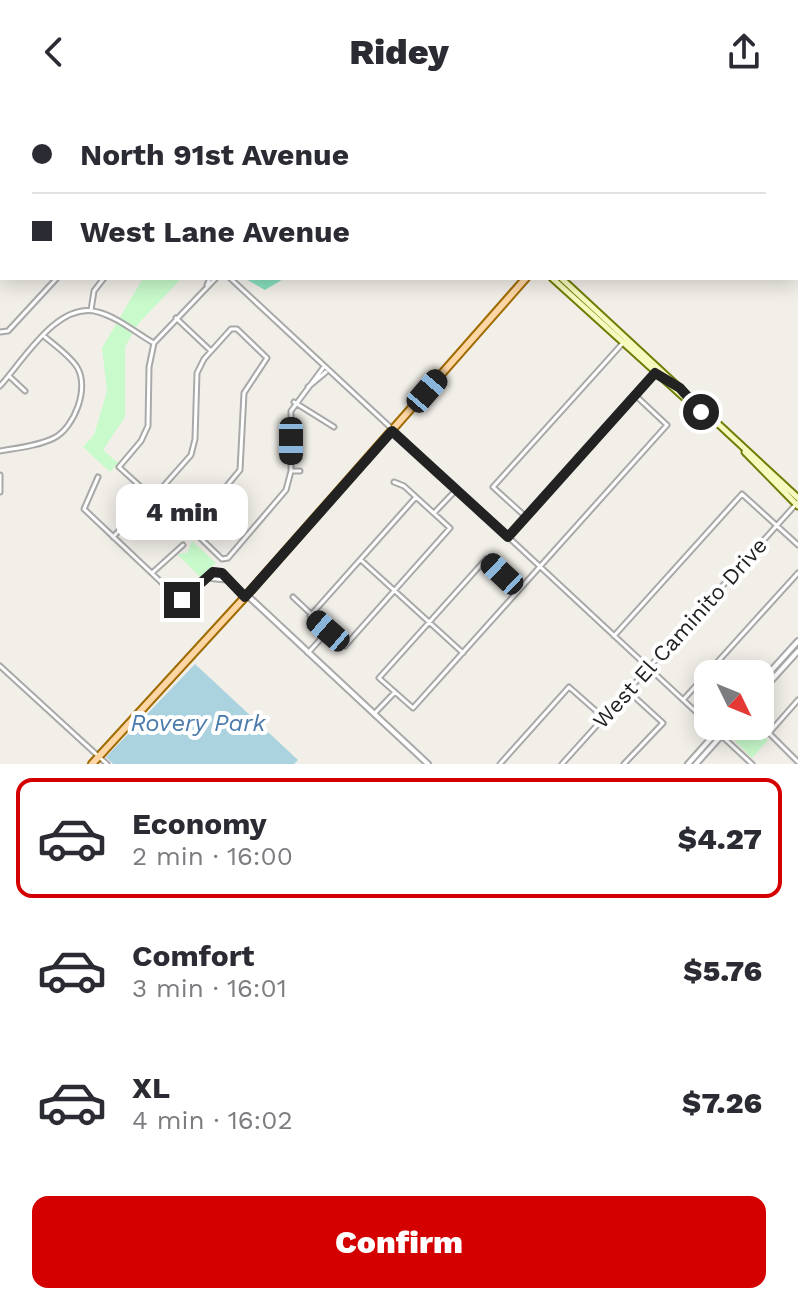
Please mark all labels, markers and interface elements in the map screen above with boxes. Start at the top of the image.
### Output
icon: back [32,30,76,74]
icon: share [722,30,766,74]
text: Ridey [349,31,449,73]
text: North 91st Avenue [80,137,349,172]
text: West Lane Avenue [80,214,350,249]
car [402,365,452,417]
route start [683,394,719,430]
car [279,417,303,465]
callout: 4 min [116,484,248,540]
text: 4 min [146,497,218,527]
street label: West El Caminito Drive [588,533,772,733]
car [476,549,528,599]
route end [164,582,200,618]
car [302,606,354,656]
north arrow [694,660,774,740]
map controls [694,660,774,740]
water label: Rovery Park [130,709,267,737]
icon: car [36,802,108,874]
text: Economy [132,806,267,841]
text: $4.27 [678,821,762,856]
text: 2 min · 16:00 [132,841,293,871]
icon: car [36,934,108,1006]
text: Comfort [132,938,254,973]
text: $5.76 [683,953,762,988]
text: 3 min · 16:01 [132,973,287,1003]
icon: car [36,1066,108,1138]
text: XL [132,1070,170,1105]
text: $7.26 [682,1085,762,1120]
text: 4 min · 16:02 [132,1105,293,1135]
button: Confirm [32,1196,766,1288]

